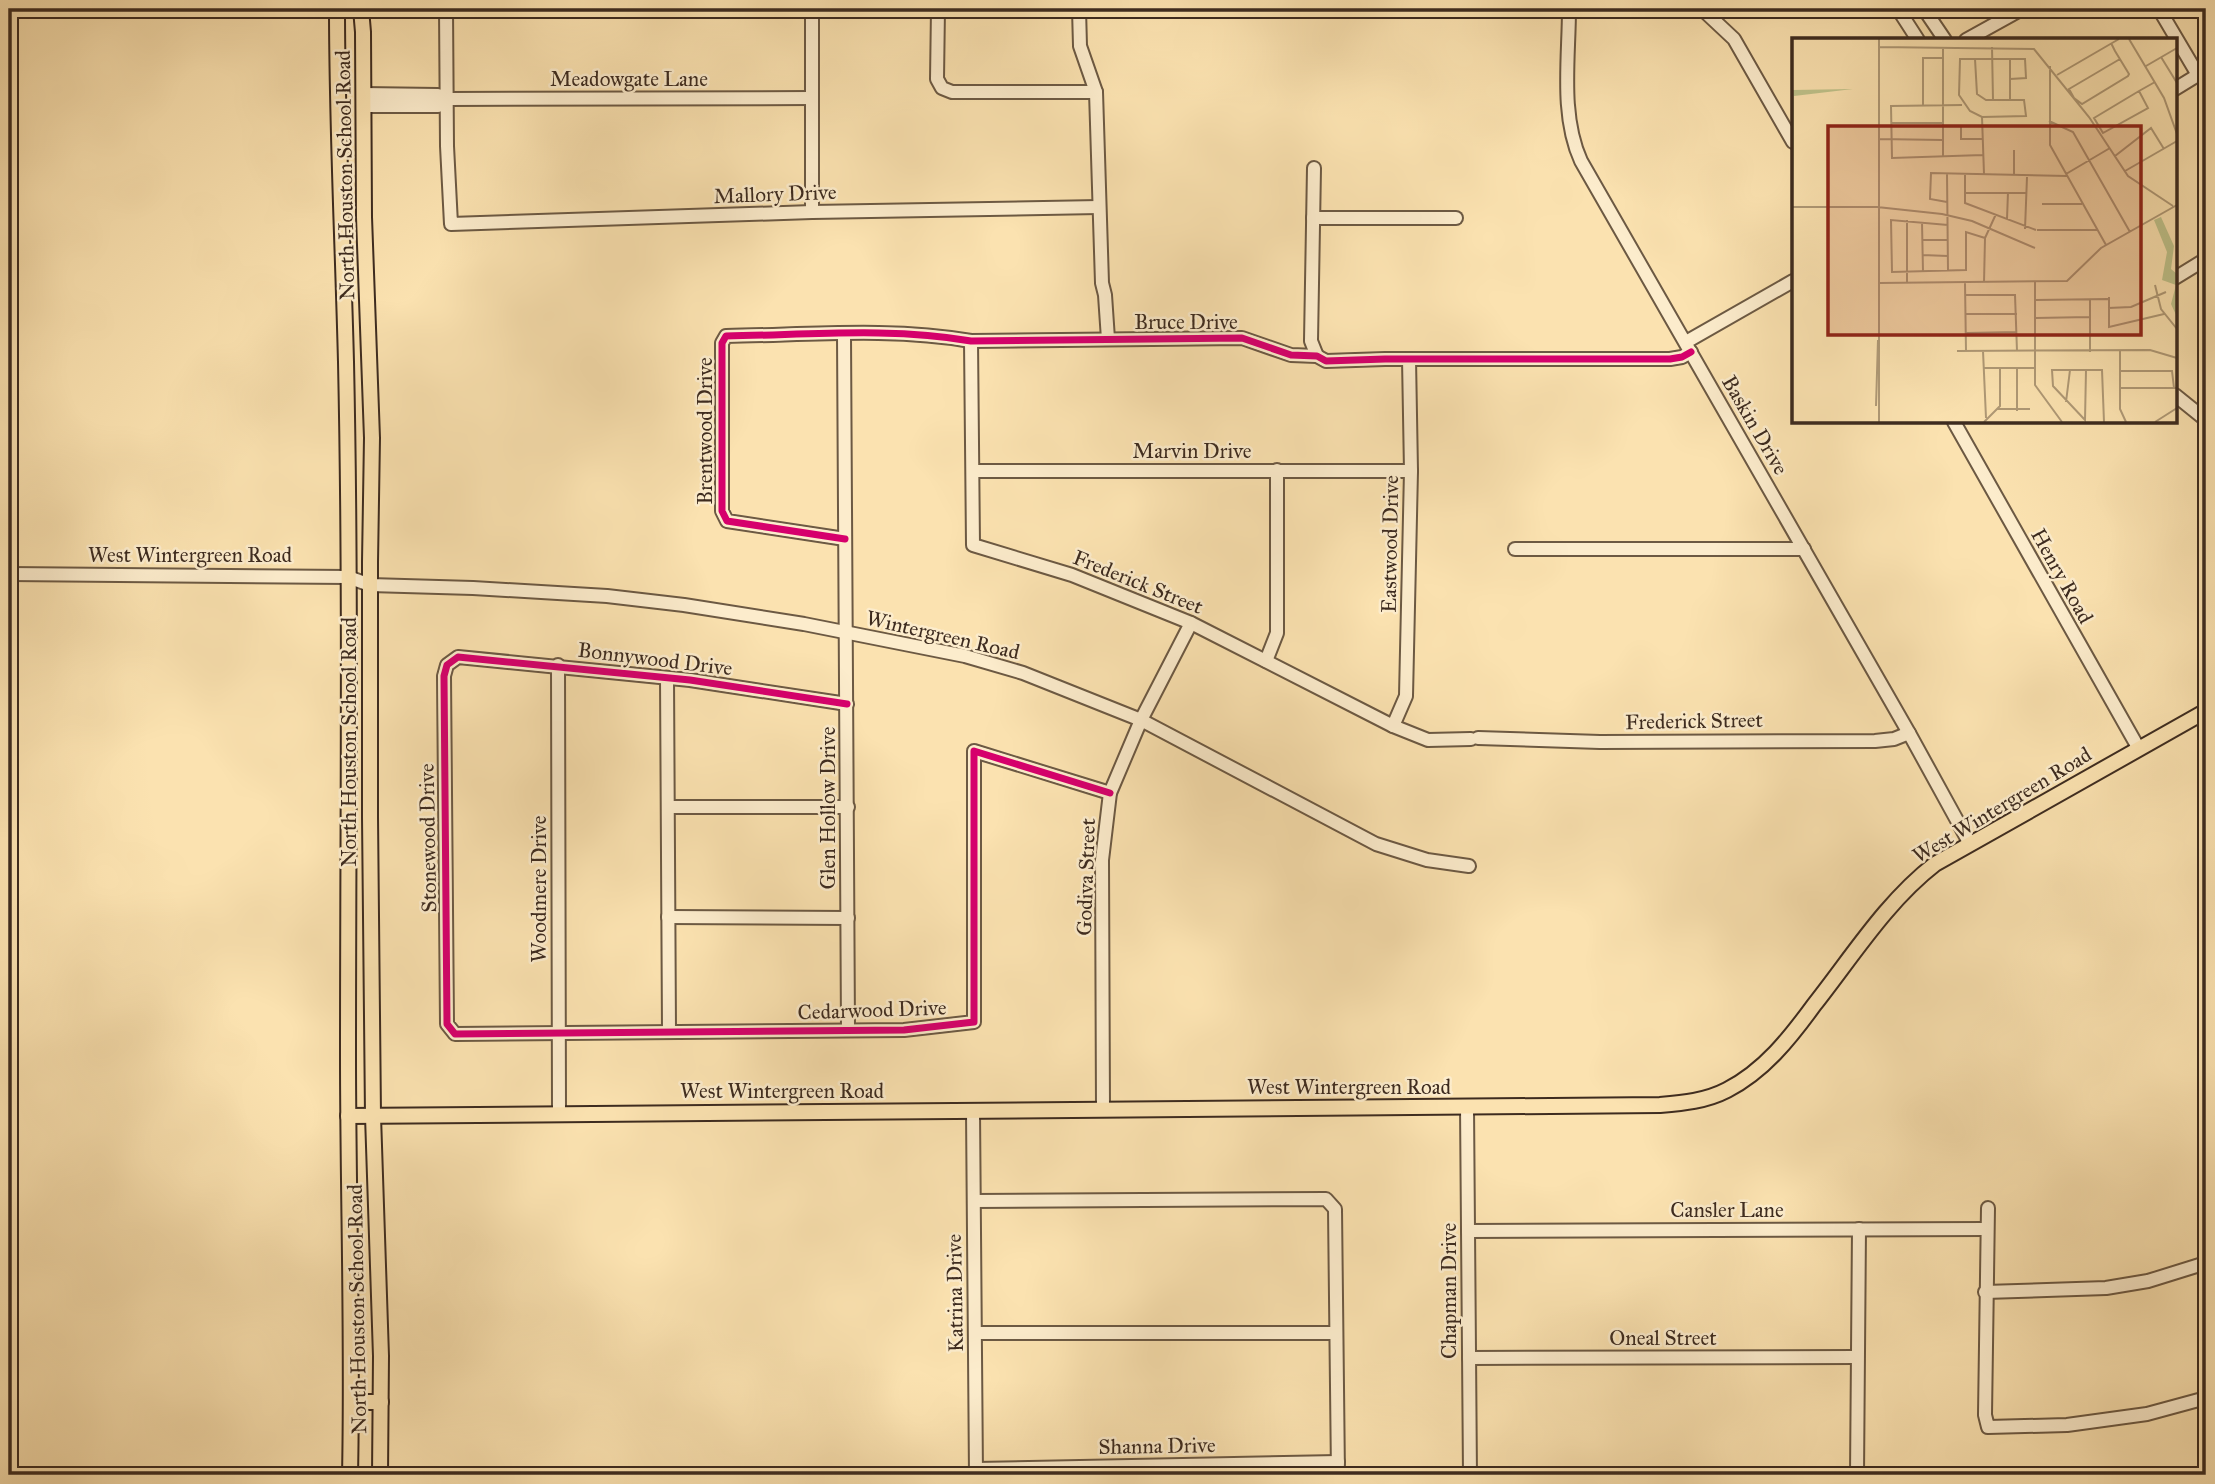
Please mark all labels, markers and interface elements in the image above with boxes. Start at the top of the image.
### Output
inset map [1792,38,2176,424]
street label: North Houston School Road [330,49,360,300]
street label: Meadowgate Lane [550,66,708,92]
street label: Mallory Drive [713,179,837,209]
street label: Bruce Drive [1134,309,1238,335]
street label: Brentwood Drive [692,357,718,505]
street label: Baskin Drive [1716,371,1794,479]
street label: Marvin Drive [1132,438,1252,464]
street label: Eastwood Drive [1376,475,1404,613]
street label: Henry Road [2025,524,2099,629]
street label: West Wintergreen Road [88,542,293,568]
street label: Frederick Street [1069,544,1207,620]
street label: Wintergreen Road [864,605,1023,665]
street label: North Houston School Road [336,617,362,867]
street label: Bonnywood Drive [576,637,734,681]
street label: Frederick Street [1625,707,1764,735]
street label: Glen Hollow Drive [815,726,841,889]
street label: West Wintergreen Road [1908,741,2097,869]
street label: Stonewood Drive [414,763,442,913]
street label: Woodmere Drive [526,815,552,962]
street label: Godiva Street [1071,817,1101,936]
street label: Cedarwood Drive [797,994,947,1026]
street label: West Wintergreen Road [1247,1074,1452,1100]
street label: West Wintergreen Road [680,1078,885,1104]
street label: North Houston School Road [342,1183,372,1434]
street label: Cansler Lane [1670,1197,1784,1223]
street label: Chapman Drive [1436,1223,1462,1359]
street label: Katrina Drive [941,1233,969,1352]
street label: Oneal Street [1609,1325,1717,1351]
street label: Shanna Drive [1098,1432,1216,1460]

